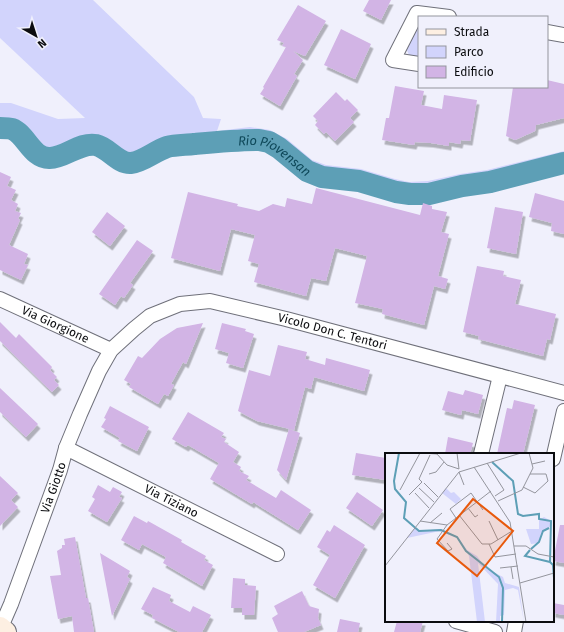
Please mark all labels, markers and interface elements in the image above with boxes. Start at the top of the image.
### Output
north arrow [16,16,56,56]
legend [418,16,548,88]
text: Strada [454,25,489,39]
text: N [35,36,49,51]
text: Parco [454,45,484,59]
text: Edificio [454,65,494,79]
water label: Rio Piovensan [238,133,314,179]
street label: Via Giorgione [20,303,91,346]
street label: Vicolo Don C. Tentori [277,310,389,353]
inset map [385,453,554,622]
street label: Via Giotto [38,461,69,515]
street label: Via Tiziano [142,482,201,520]

